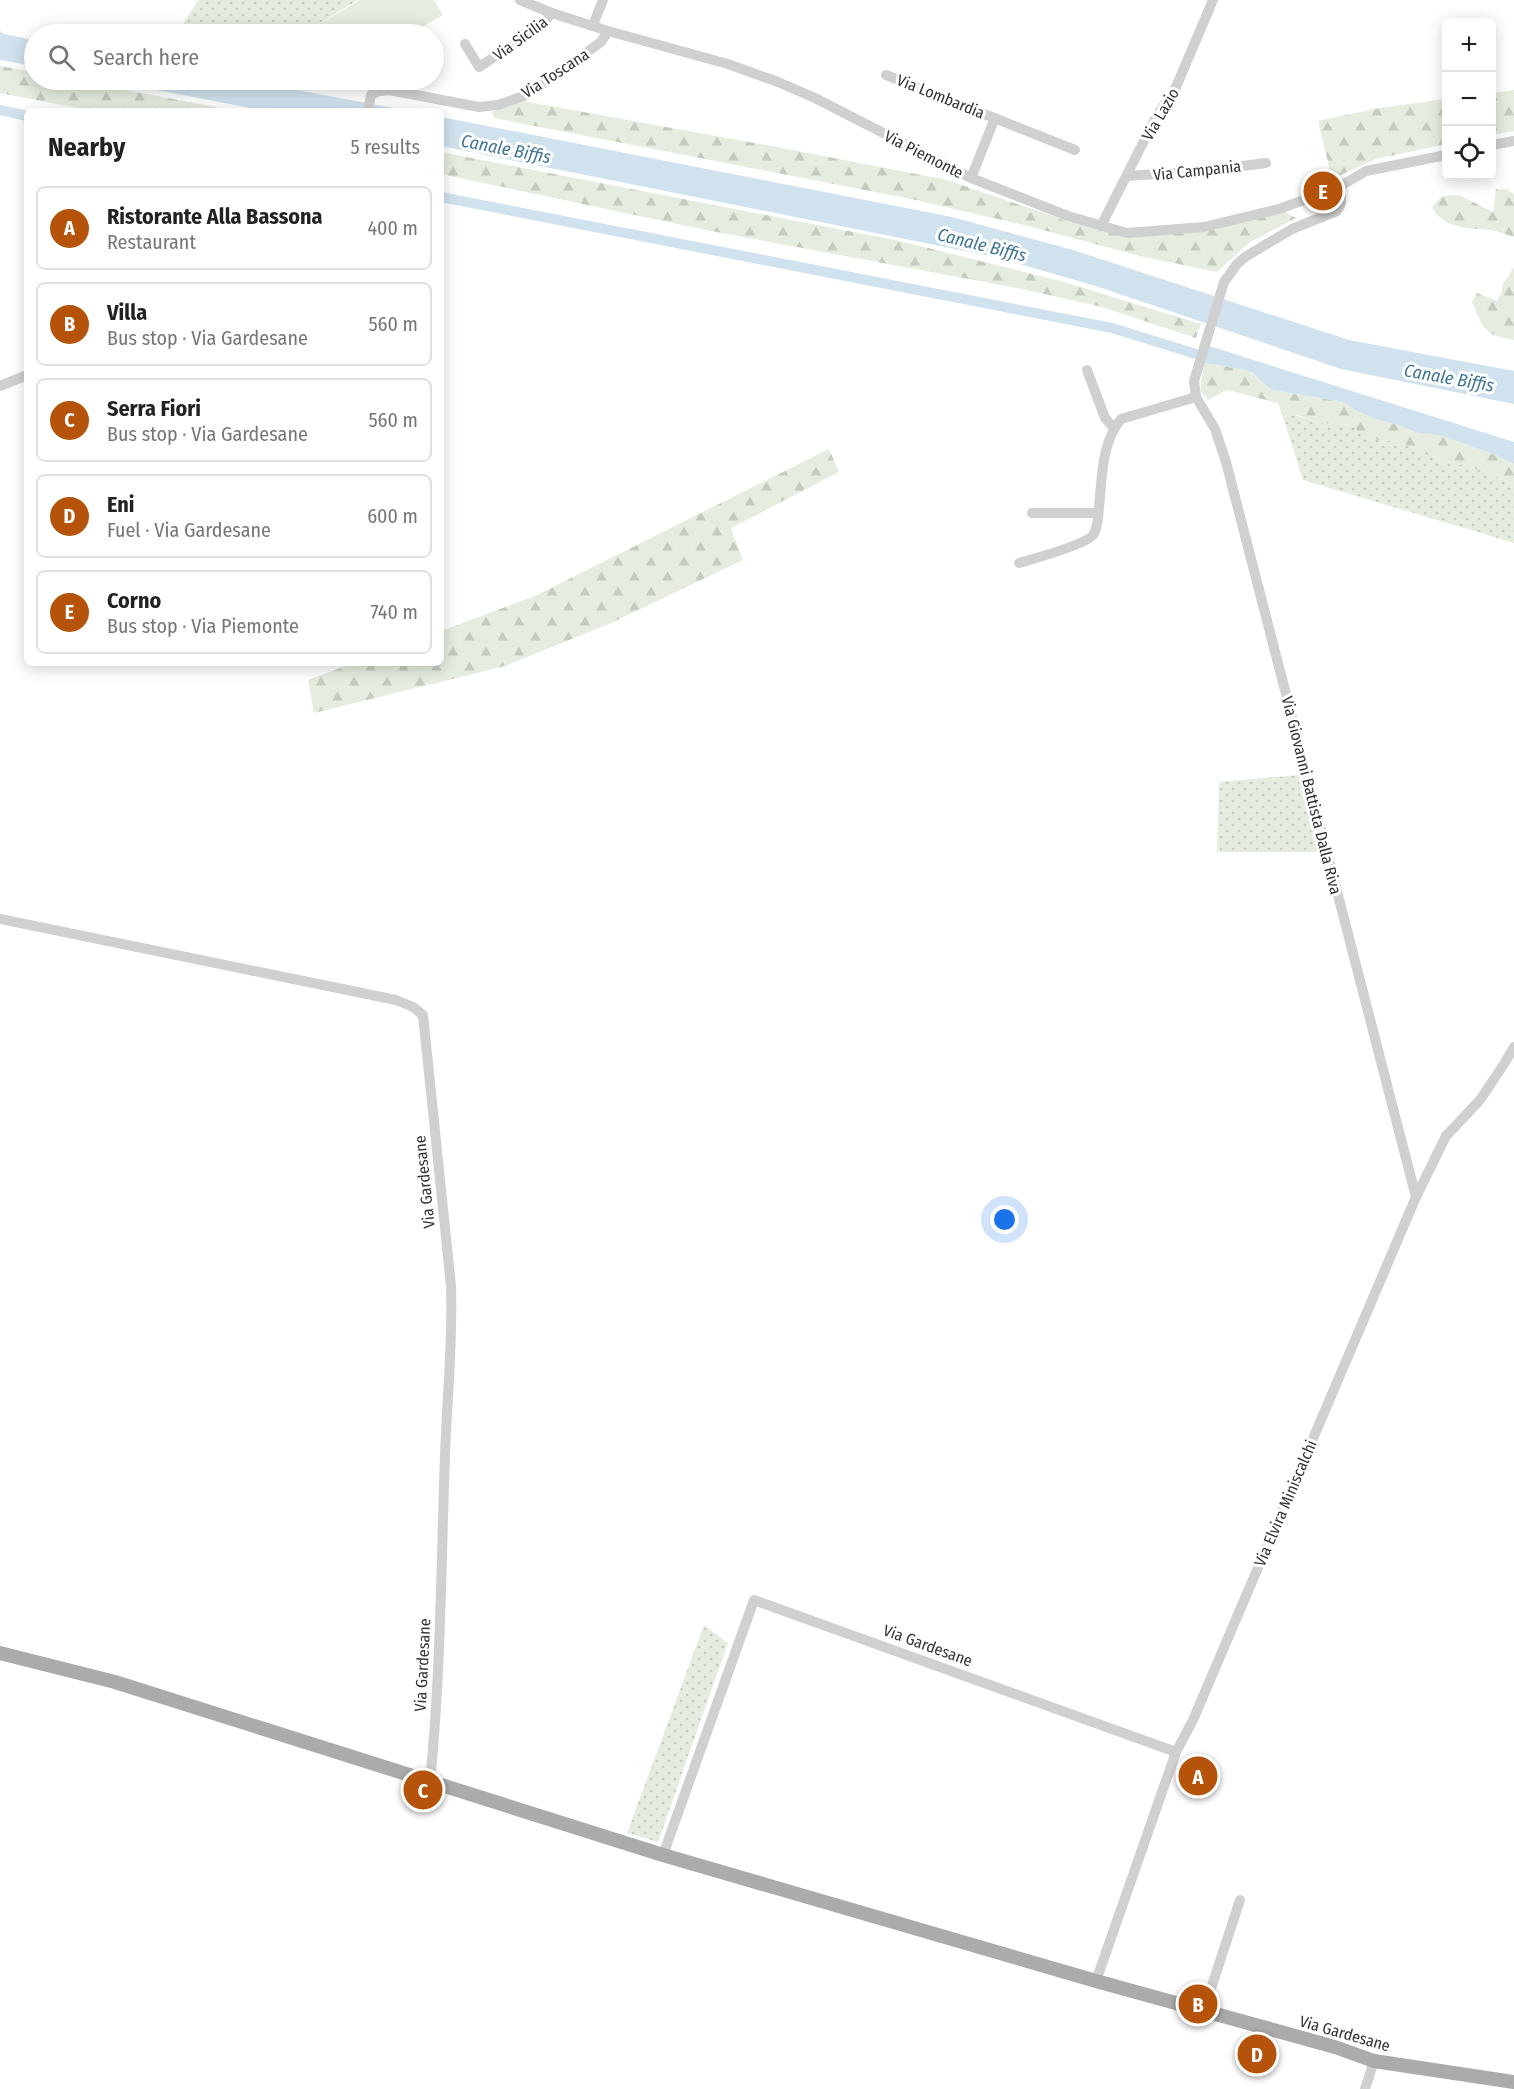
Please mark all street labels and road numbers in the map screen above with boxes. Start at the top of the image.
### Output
street label: Via Sicilia [489,12,551,65]
street label: Via Toscana [518,45,593,102]
street label: Via Lombardia [894,70,988,123]
street label: Via Lazio [1138,85,1183,144]
street label: Via Piemonte [881,126,967,183]
street label: Via Campania [1152,156,1242,185]
street label: Via Giovanni Battista Dalla Riva [1278,694,1345,896]
street label: Via Gardesane [410,1134,439,1229]
street label: Via Elvira Miniscalchi [1250,1437,1321,1569]
street label: Via Gardesane [411,1618,434,1712]
street label: Via Gardesane [881,1621,975,1670]
street label: Via Gardesane [1297,2011,1392,2055]

